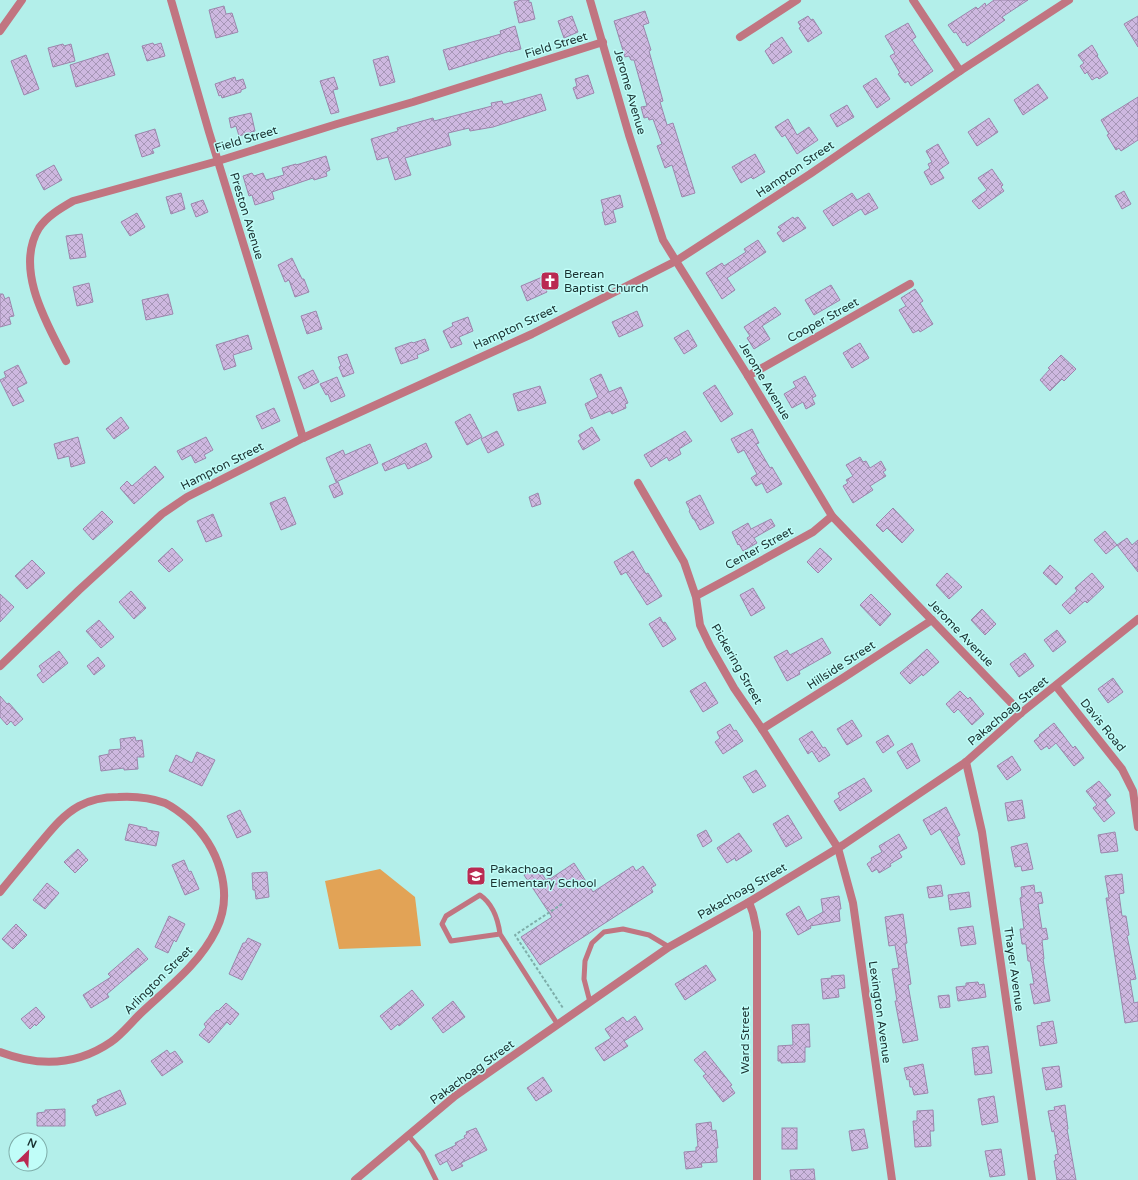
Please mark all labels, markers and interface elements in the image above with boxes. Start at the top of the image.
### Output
street label: Field Street [523,29,589,61]
street label: Jerome Avenue [611,48,649,136]
street label: Field Street [213,123,279,155]
street label: Hampton Street [753,138,837,200]
street label: Preston Avenue [227,171,267,261]
place label: Berean Baptist Church [564,267,649,295]
church icon: Berean Baptist Church [539,270,561,292]
street label: Cooper Street [785,294,861,345]
street label: Hampton Street [471,301,560,353]
street label: Jerome Avenue [736,340,794,422]
street label: Hampton Street [178,439,266,493]
street label: Center Street [723,523,796,572]
street label: Jerome Avenue [925,596,997,670]
street label: Pickering Street [708,621,766,707]
street label: Hillside Street [804,638,878,692]
street label: Pakachoag Street [965,673,1051,749]
street label: Davis Road [1077,696,1129,754]
street label: Pakachoag Street [695,860,789,922]
place label: Pakachoag Elementary School [490,862,597,890]
school or university icon: Pakachoag Elementary School [465,865,487,887]
street label: Thayer Avenue [1001,926,1027,1012]
street label: Arlington Street [121,943,195,1017]
street label: Lexington Avenue [866,960,894,1064]
street label: Ward Street [738,1006,752,1074]
street label: Pakachoag Street [427,1037,517,1107]
north arrow [8,1132,48,1172]
text: N [25,1136,39,1151]

